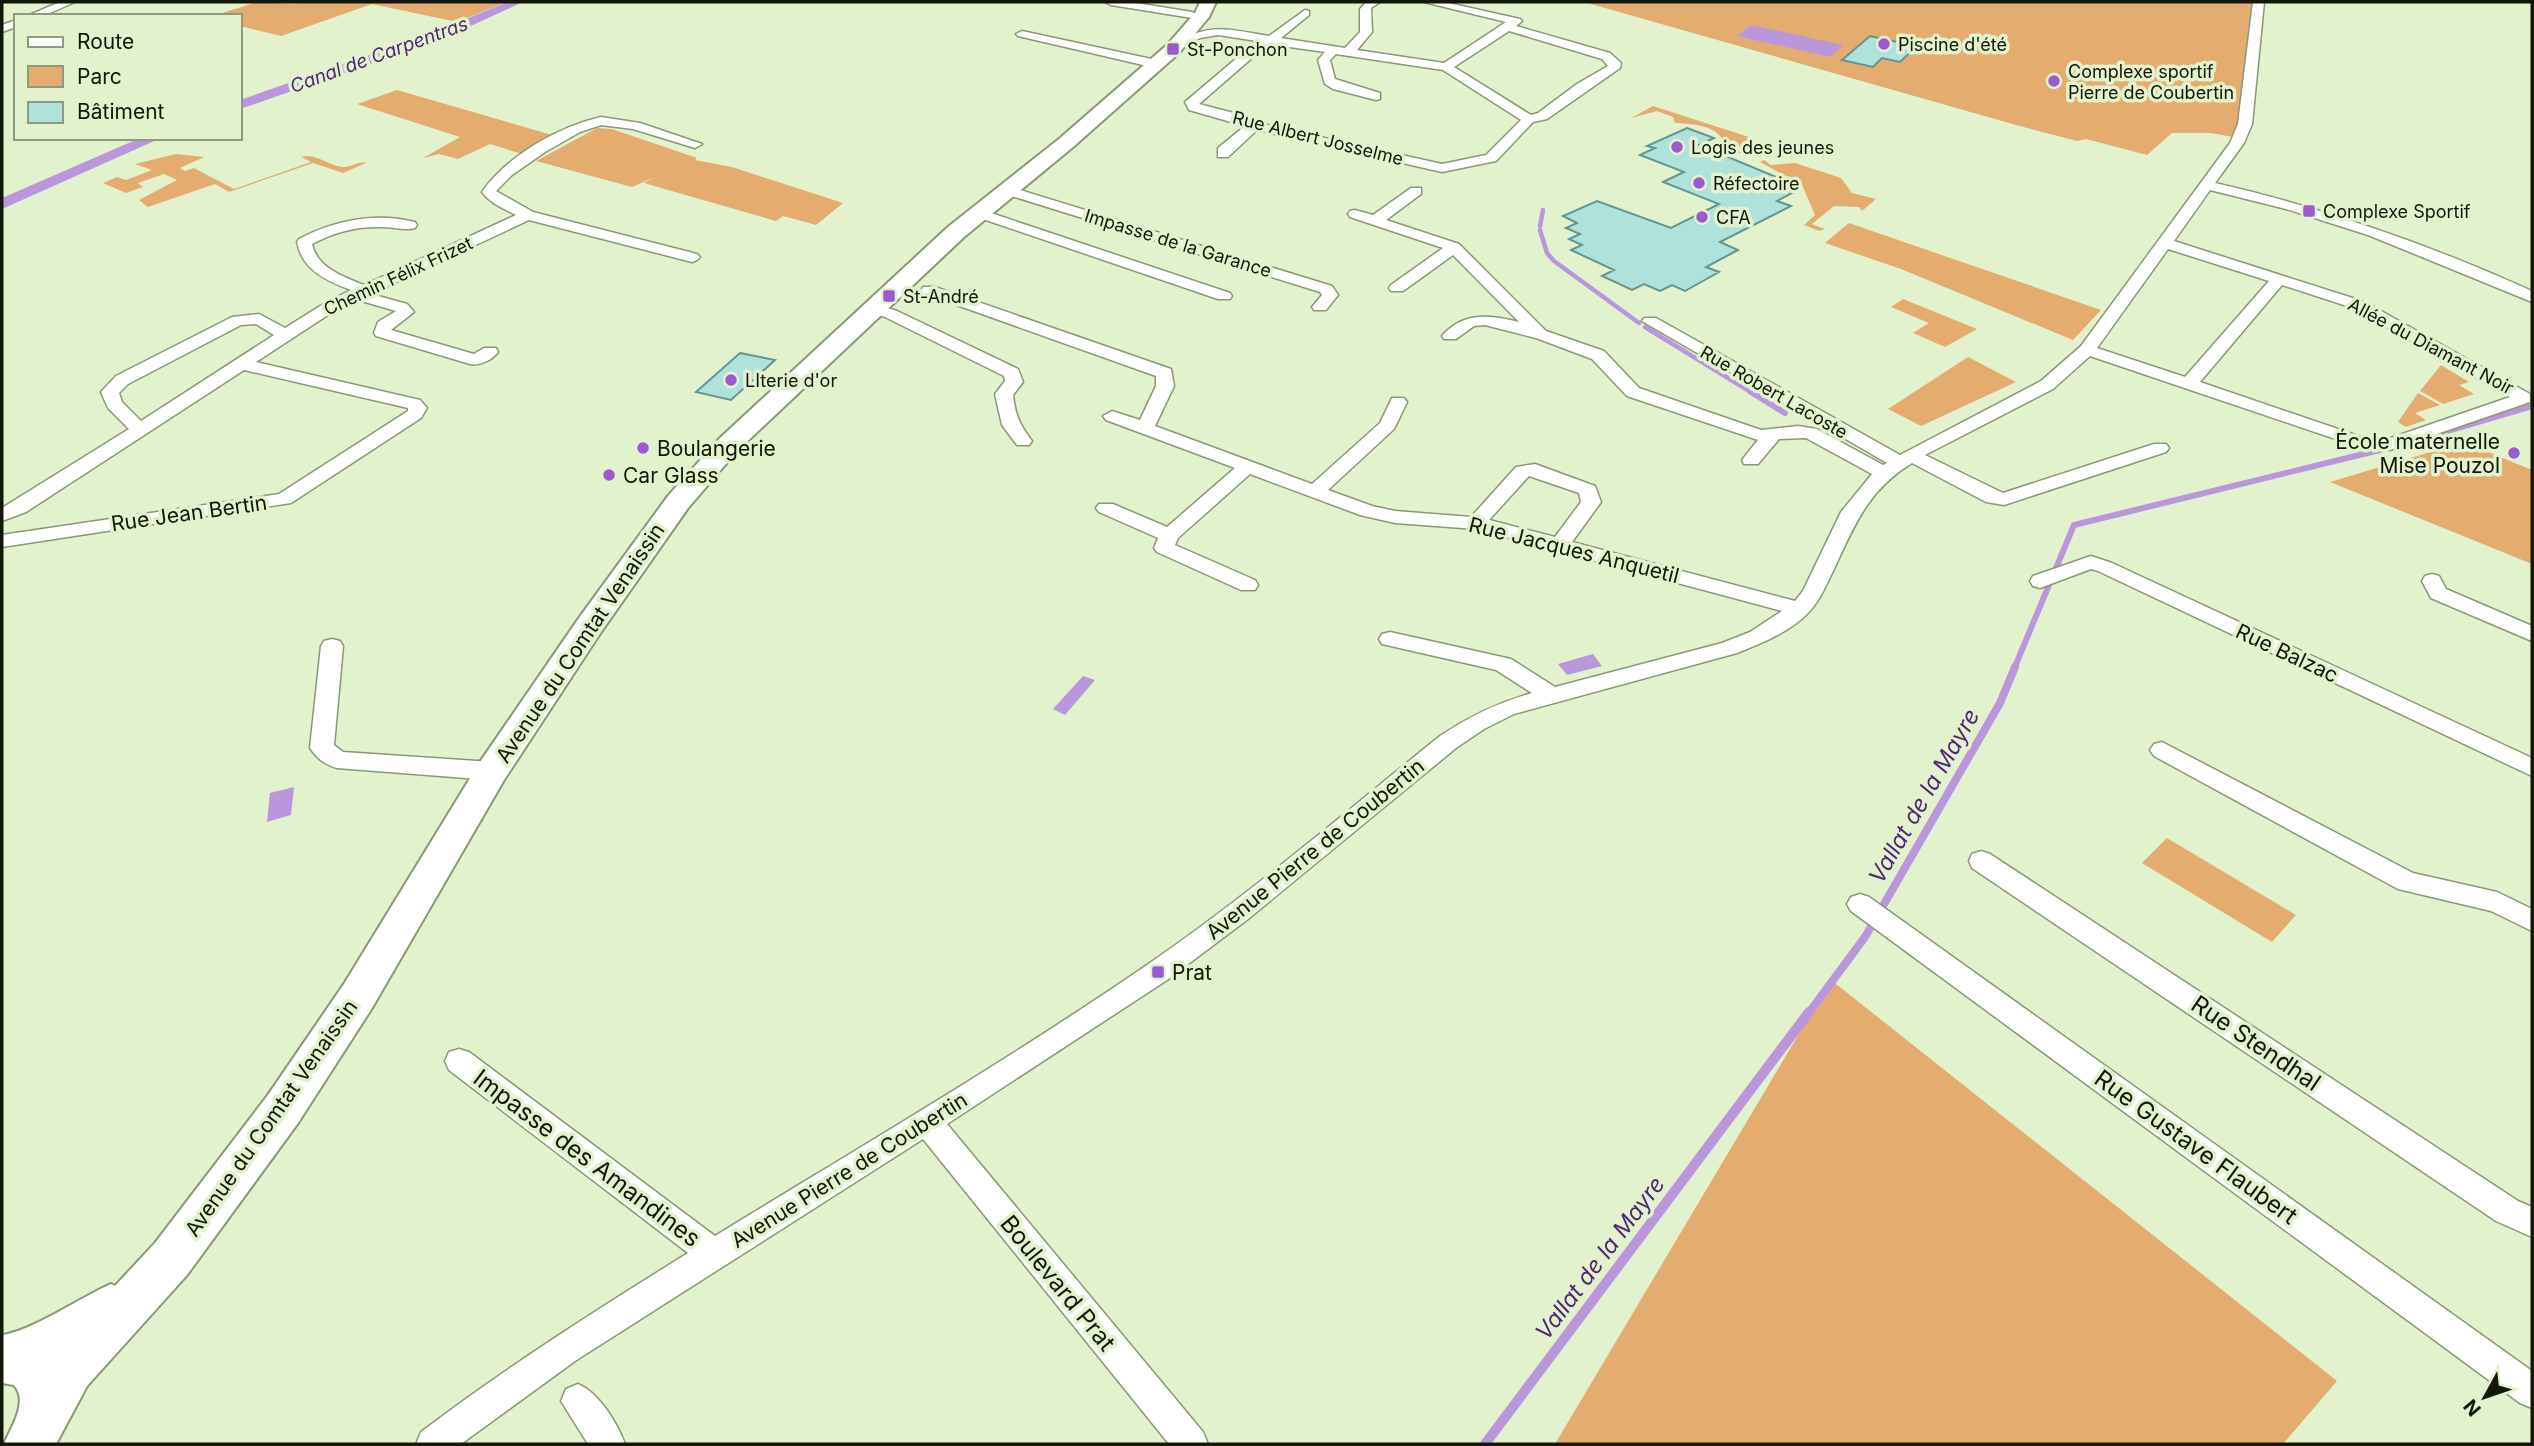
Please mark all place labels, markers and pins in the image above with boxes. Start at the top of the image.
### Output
place label: Piscine d'été [1898,34,2007,55]
marker: Piscine d'été [1876,36,1892,52]
place label: St-Ponchon [1187,39,1288,60]
marker: St-Ponchon [1165,41,1181,57]
place label: Complexe sportif Pierre de Coubertin [2068,61,2234,103]
marker: Complexe sportif Pierre de Coubertin [2046,73,2062,89]
place label: Logis des jeunes [1691,137,1834,158]
marker: Logis des jeunes [1669,139,1685,155]
place label: Réfectoire [1713,173,1800,194]
marker: Réfectoire [1691,175,1707,191]
place label: Complexe Sportif [2323,201,2471,222]
marker: Complexe Sportif [2301,203,2317,219]
place label: CFA [1716,207,1751,228]
marker: CFA [1694,209,1710,225]
place label: St-André [903,286,979,307]
marker: St-André [881,288,897,304]
place label: LIterie d'or [745,370,837,391]
marker: LIterie d'or [723,372,739,388]
place label: École maternelle Mise Pouzol [2335,428,2500,478]
place label: Boulangerie [657,436,776,461]
marker: Boulangerie [635,440,651,456]
marker: École maternelle Mise Pouzol [2506,445,2522,461]
place label: Car Glass [623,463,719,488]
marker: Car Glass [601,467,617,483]
place label: Prat [1172,960,1212,985]
marker: Prat [1150,964,1166,980]

